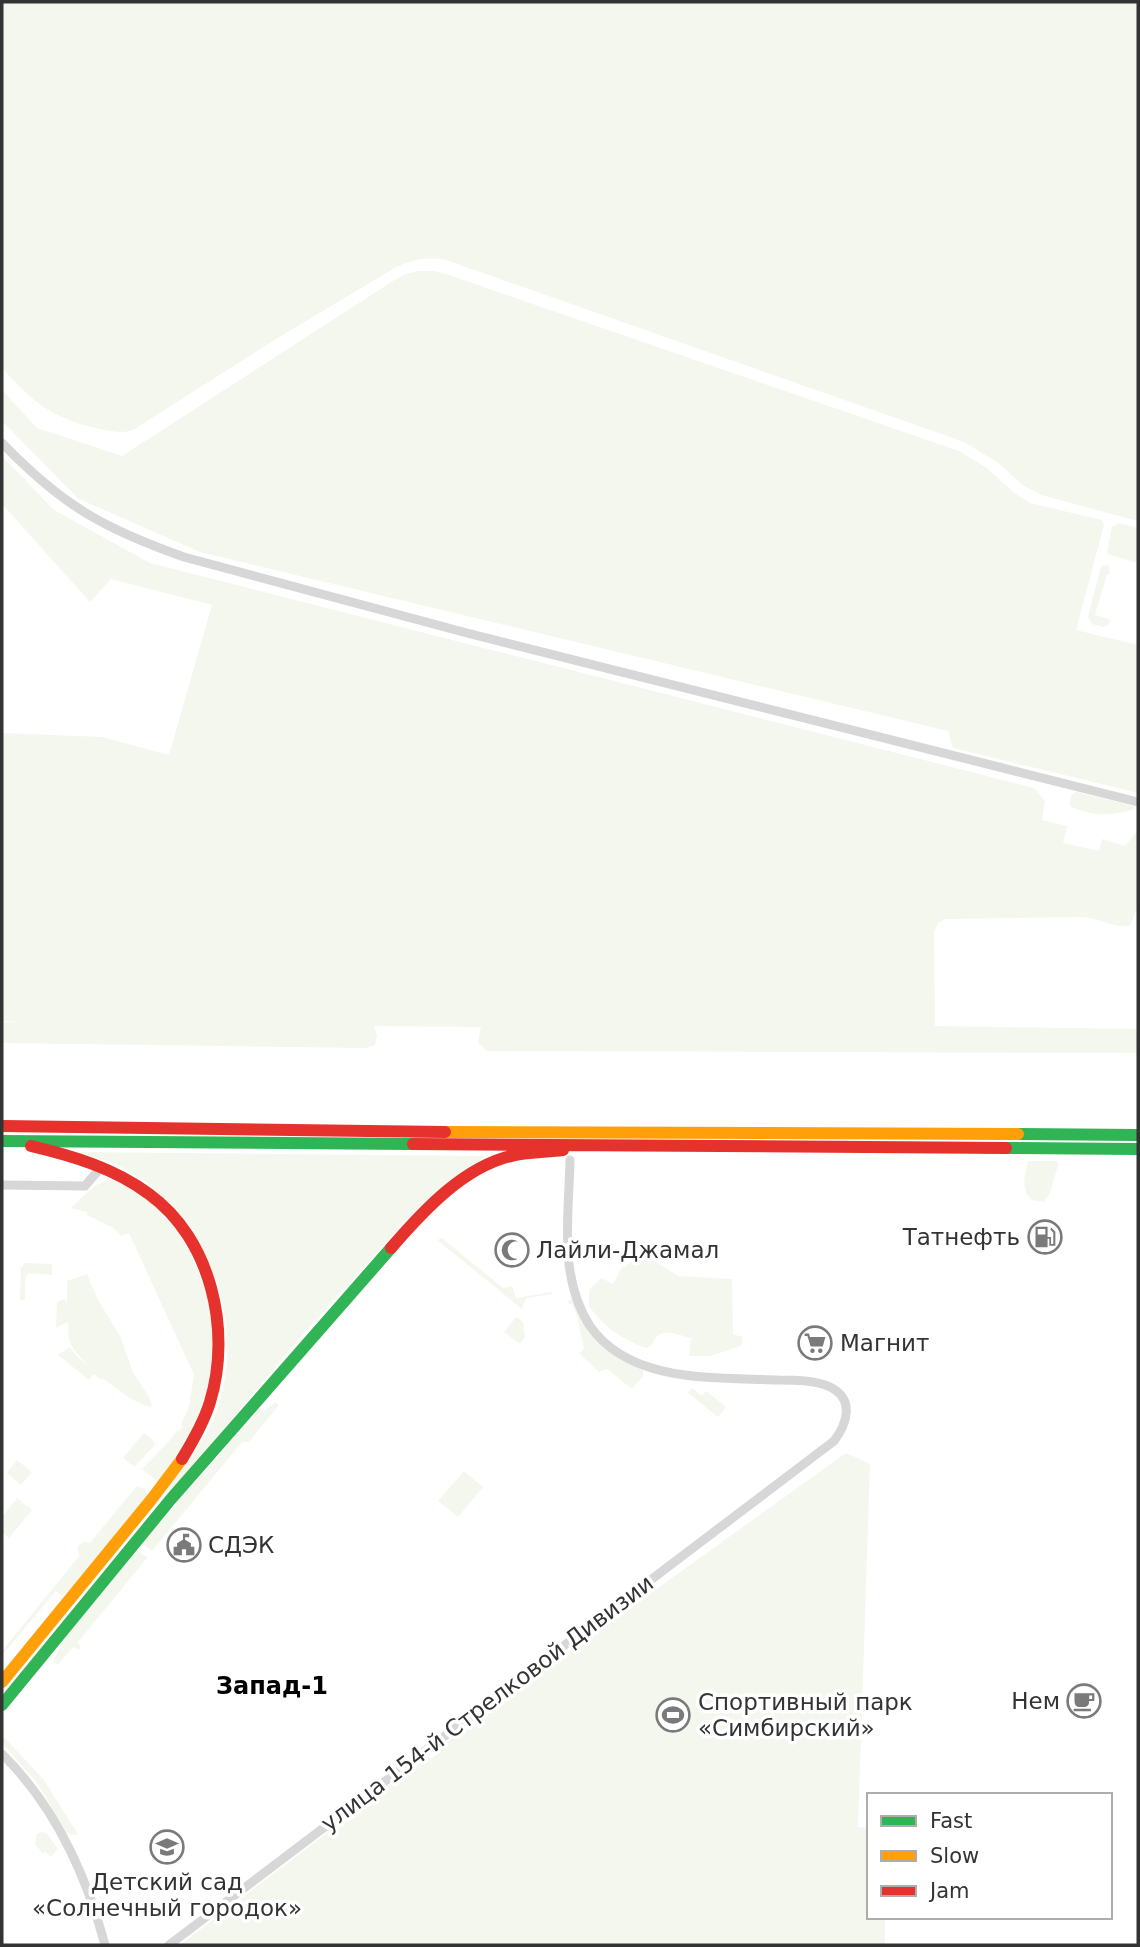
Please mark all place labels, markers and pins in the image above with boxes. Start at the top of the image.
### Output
fuel station icon: Татнефть [1026,1218,1064,1256]
place label: Татнефть [902,1224,1020,1250]
mosque icon: Лайли-Джамал [493,1231,531,1269]
place label: Лайли-Джамал [536,1237,719,1263]
supermarket icon: Магнит [796,1324,834,1362]
place label: Магнит [840,1330,929,1356]
public building icon: СДЭК [165,1526,203,1564]
place label: СДЭК [208,1532,274,1558]
cafe icon: Нем [1065,1682,1103,1720]
place label: Нем [1011,1688,1060,1714]
place label: Спортивный парк «Симбирский» [698,1689,913,1741]
sports icon: Спортивный парк «Симбирский» [654,1696,692,1734]
school or university icon: Детский сад «Солнечный городок» [148,1828,186,1866]
place label: Детский сад «Солнечный городок» [32,1869,302,1921]

